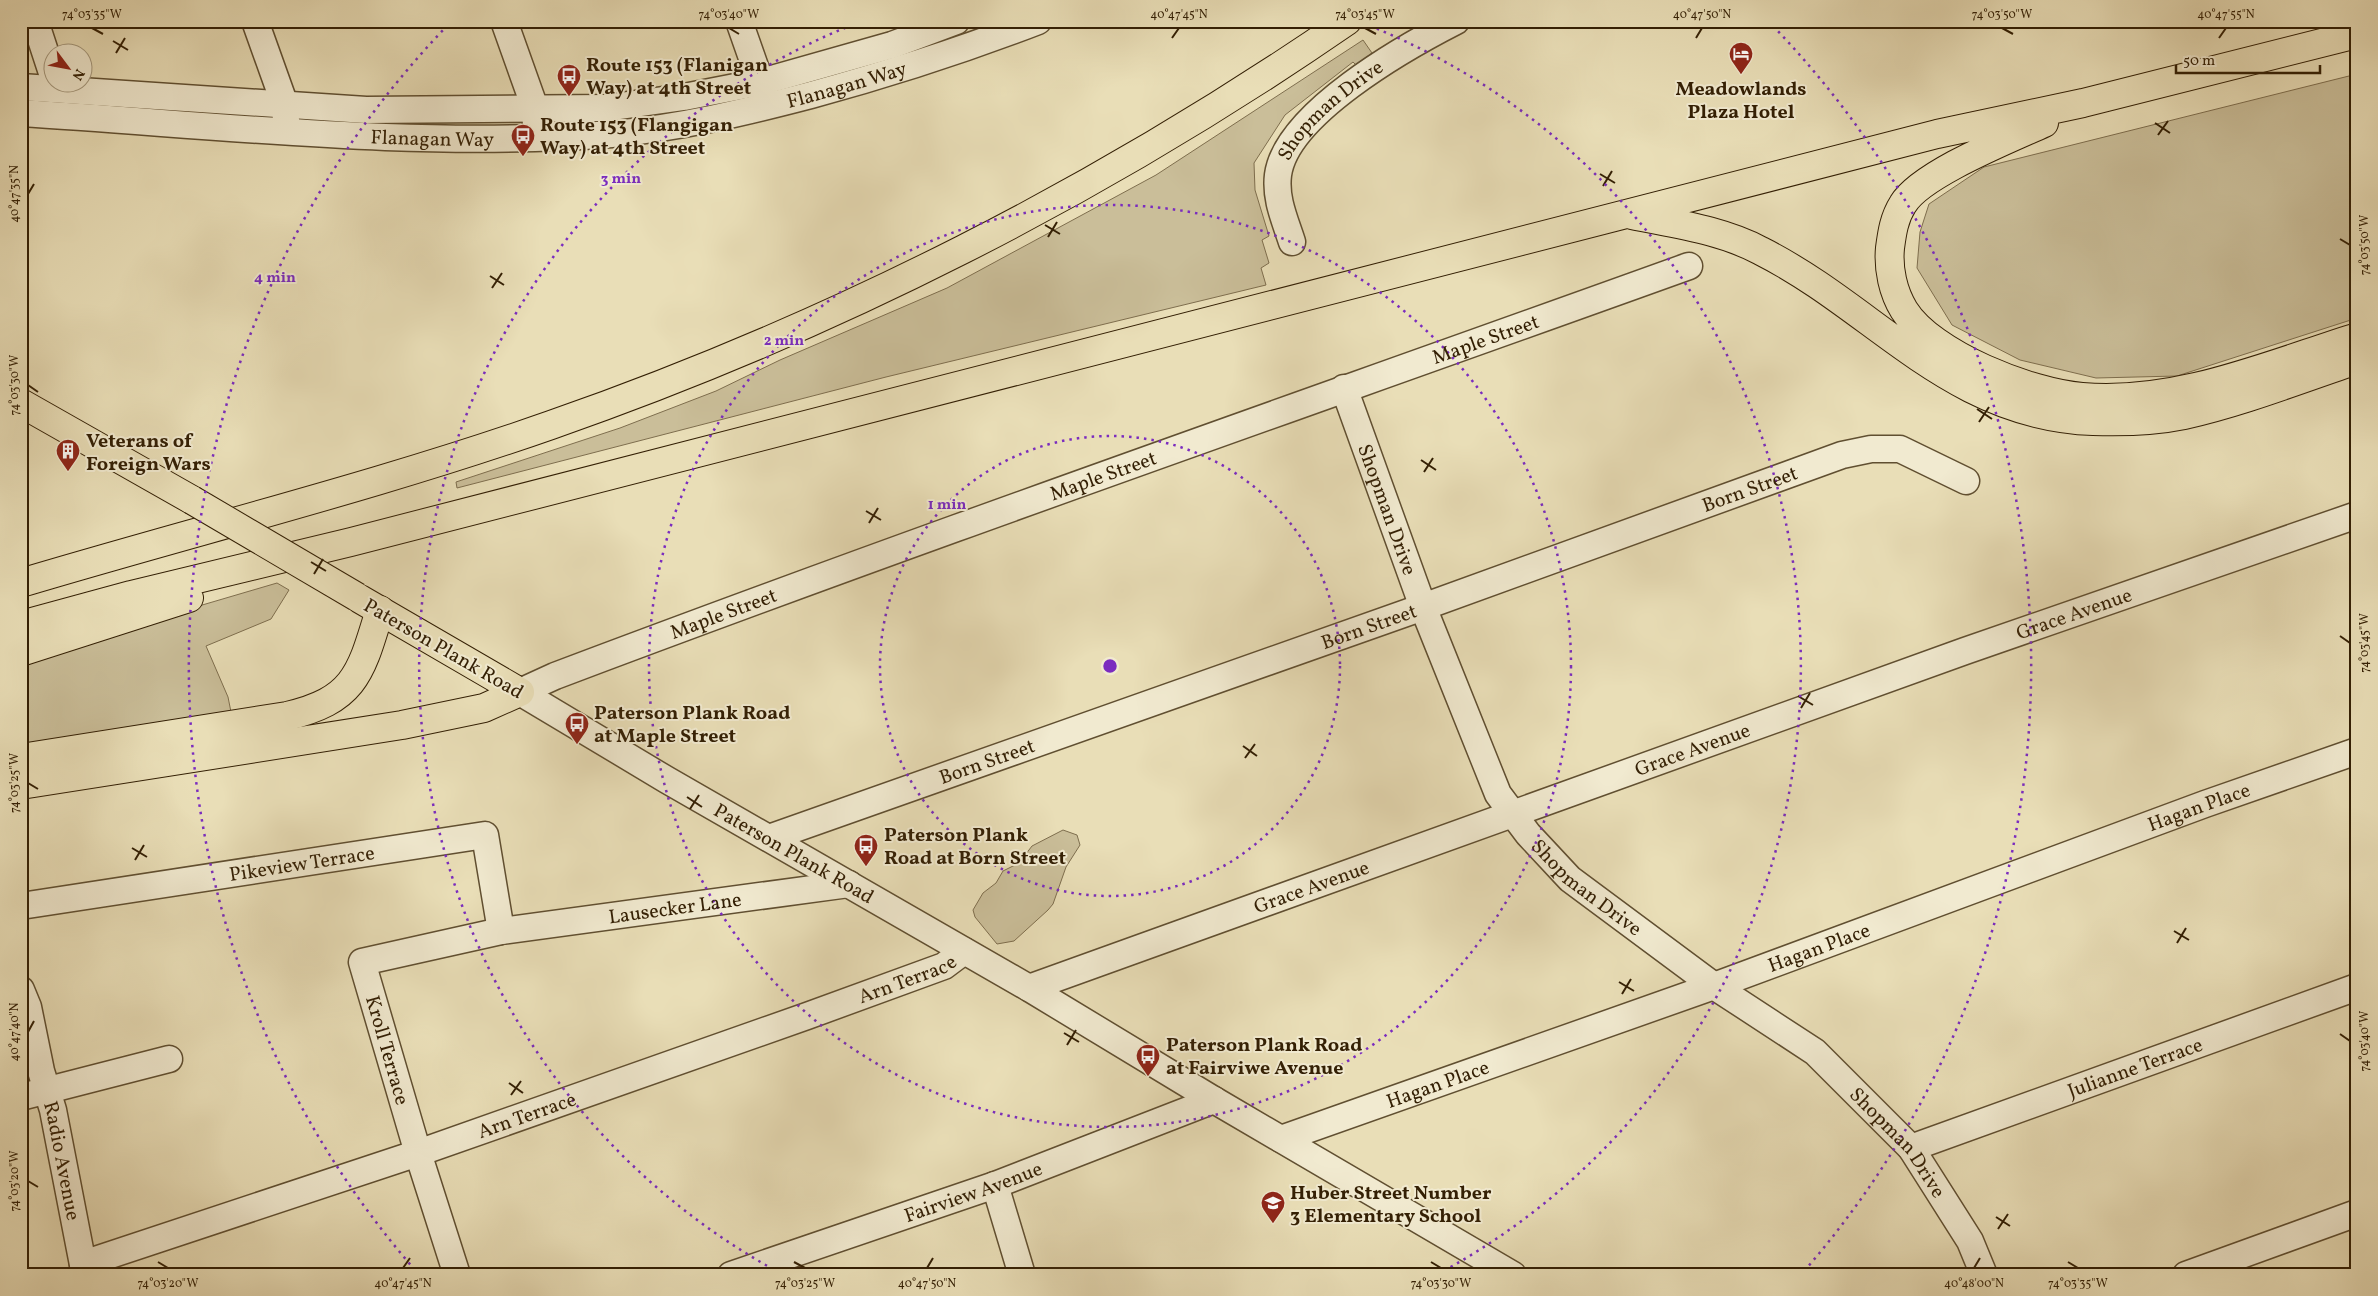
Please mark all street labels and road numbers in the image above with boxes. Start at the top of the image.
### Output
street label: Shopman Drive [1272,54,1389,166]
street label: Flanagan Way [784,56,911,117]
street label: Flanagan Way [370,124,494,155]
street label: Maple Street [1429,309,1543,373]
street label: Shopman Drive [1349,441,1422,579]
street label: Maple Street [1046,445,1161,509]
street label: Born Street [1699,460,1802,521]
street label: Grace Avenue [2013,582,2136,648]
street label: Maple Street [667,583,781,648]
street label: Paterson Plank Road [358,592,528,707]
street label: Born Street [1318,598,1421,658]
street label: Grace Avenue [1631,717,1755,785]
street label: Born Street [936,733,1039,793]
street label: Hagan Place [2144,777,2254,840]
street label: Paterson Plank Road [708,798,879,912]
street label: Shopman Drive [1524,834,1647,944]
street label: Pikeview Terrace [227,840,377,890]
street label: Grace Avenue [1250,855,1374,922]
street label: Lausecker Lane [607,887,743,932]
street label: Hagan Place [1764,917,1875,981]
street label: Arn Terrace [855,949,963,1012]
street label: Kroll Terrace [357,993,415,1109]
street label: Julianne Terrace [2064,1032,2207,1106]
street label: Hagan Place [1383,1055,1493,1117]
street label: Shopman Drive [1842,1082,1951,1204]
street label: Arn Terrace [474,1086,580,1147]
street label: Radio Avenue [35,1098,86,1223]
street label: Fairview Avenue [901,1156,1047,1231]

